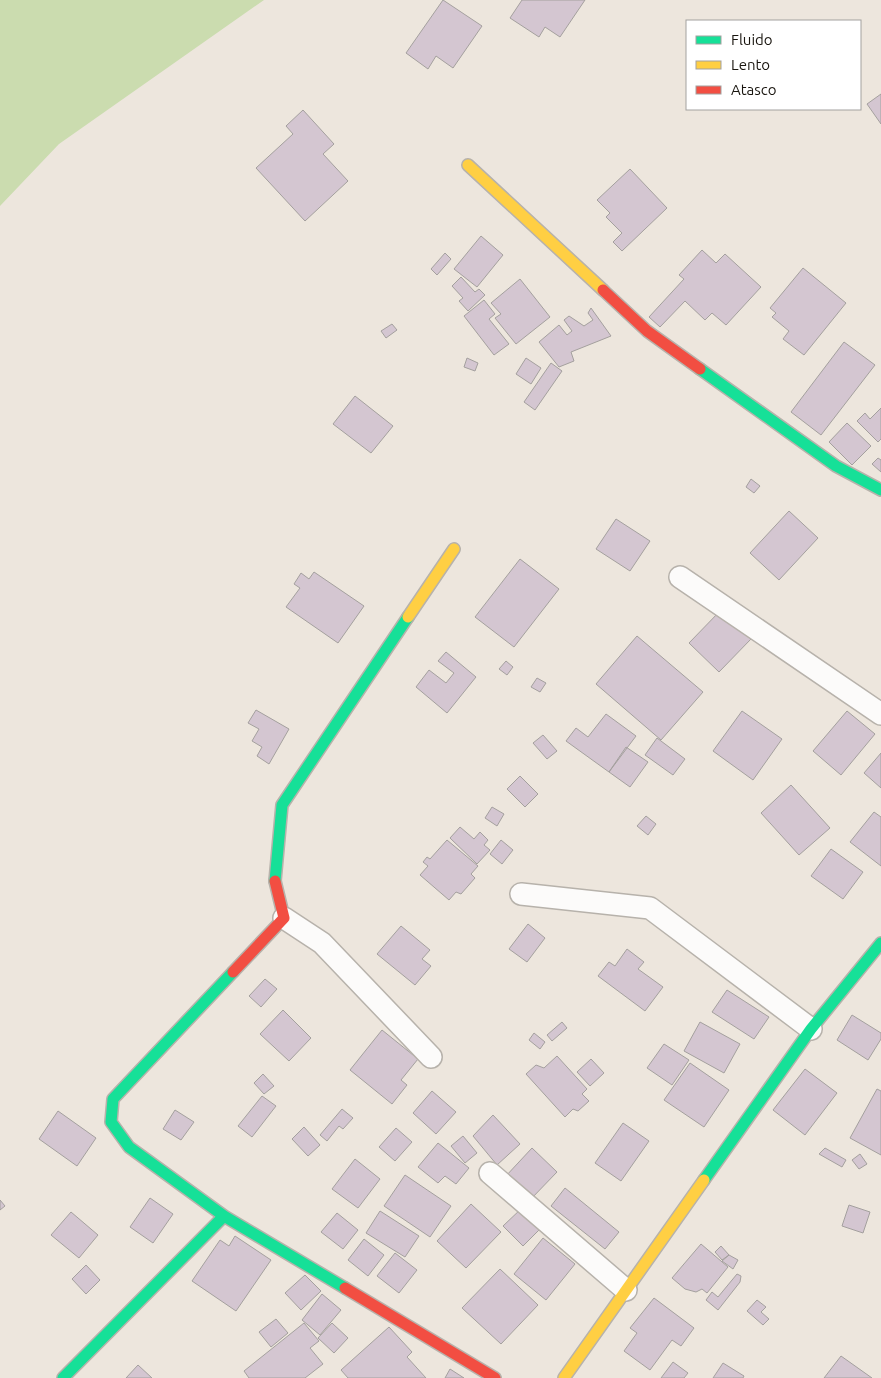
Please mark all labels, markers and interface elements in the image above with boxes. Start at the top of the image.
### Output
legend [686,20,861,110]
text: Fluido [731,31,773,48]
text: Lento [731,56,770,73]
text: Atasco [731,81,777,98]

